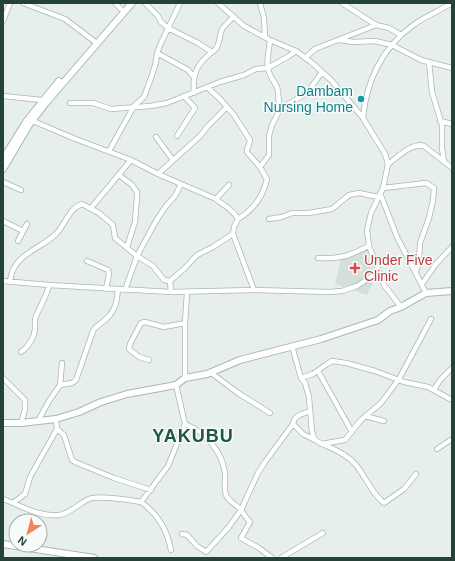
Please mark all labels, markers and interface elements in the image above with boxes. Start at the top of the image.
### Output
place label: Dambam Nursing Home [264,83,353,115]
marker: Dambam Nursing Home [356,94,366,104]
place label: Under Five Clinic [364,252,433,284]
marker: Under Five Clinic [349,262,361,274]
district label: YAKUBU [152,426,234,446]
north arrow [8,513,48,553]
text: N [15,534,29,548]

